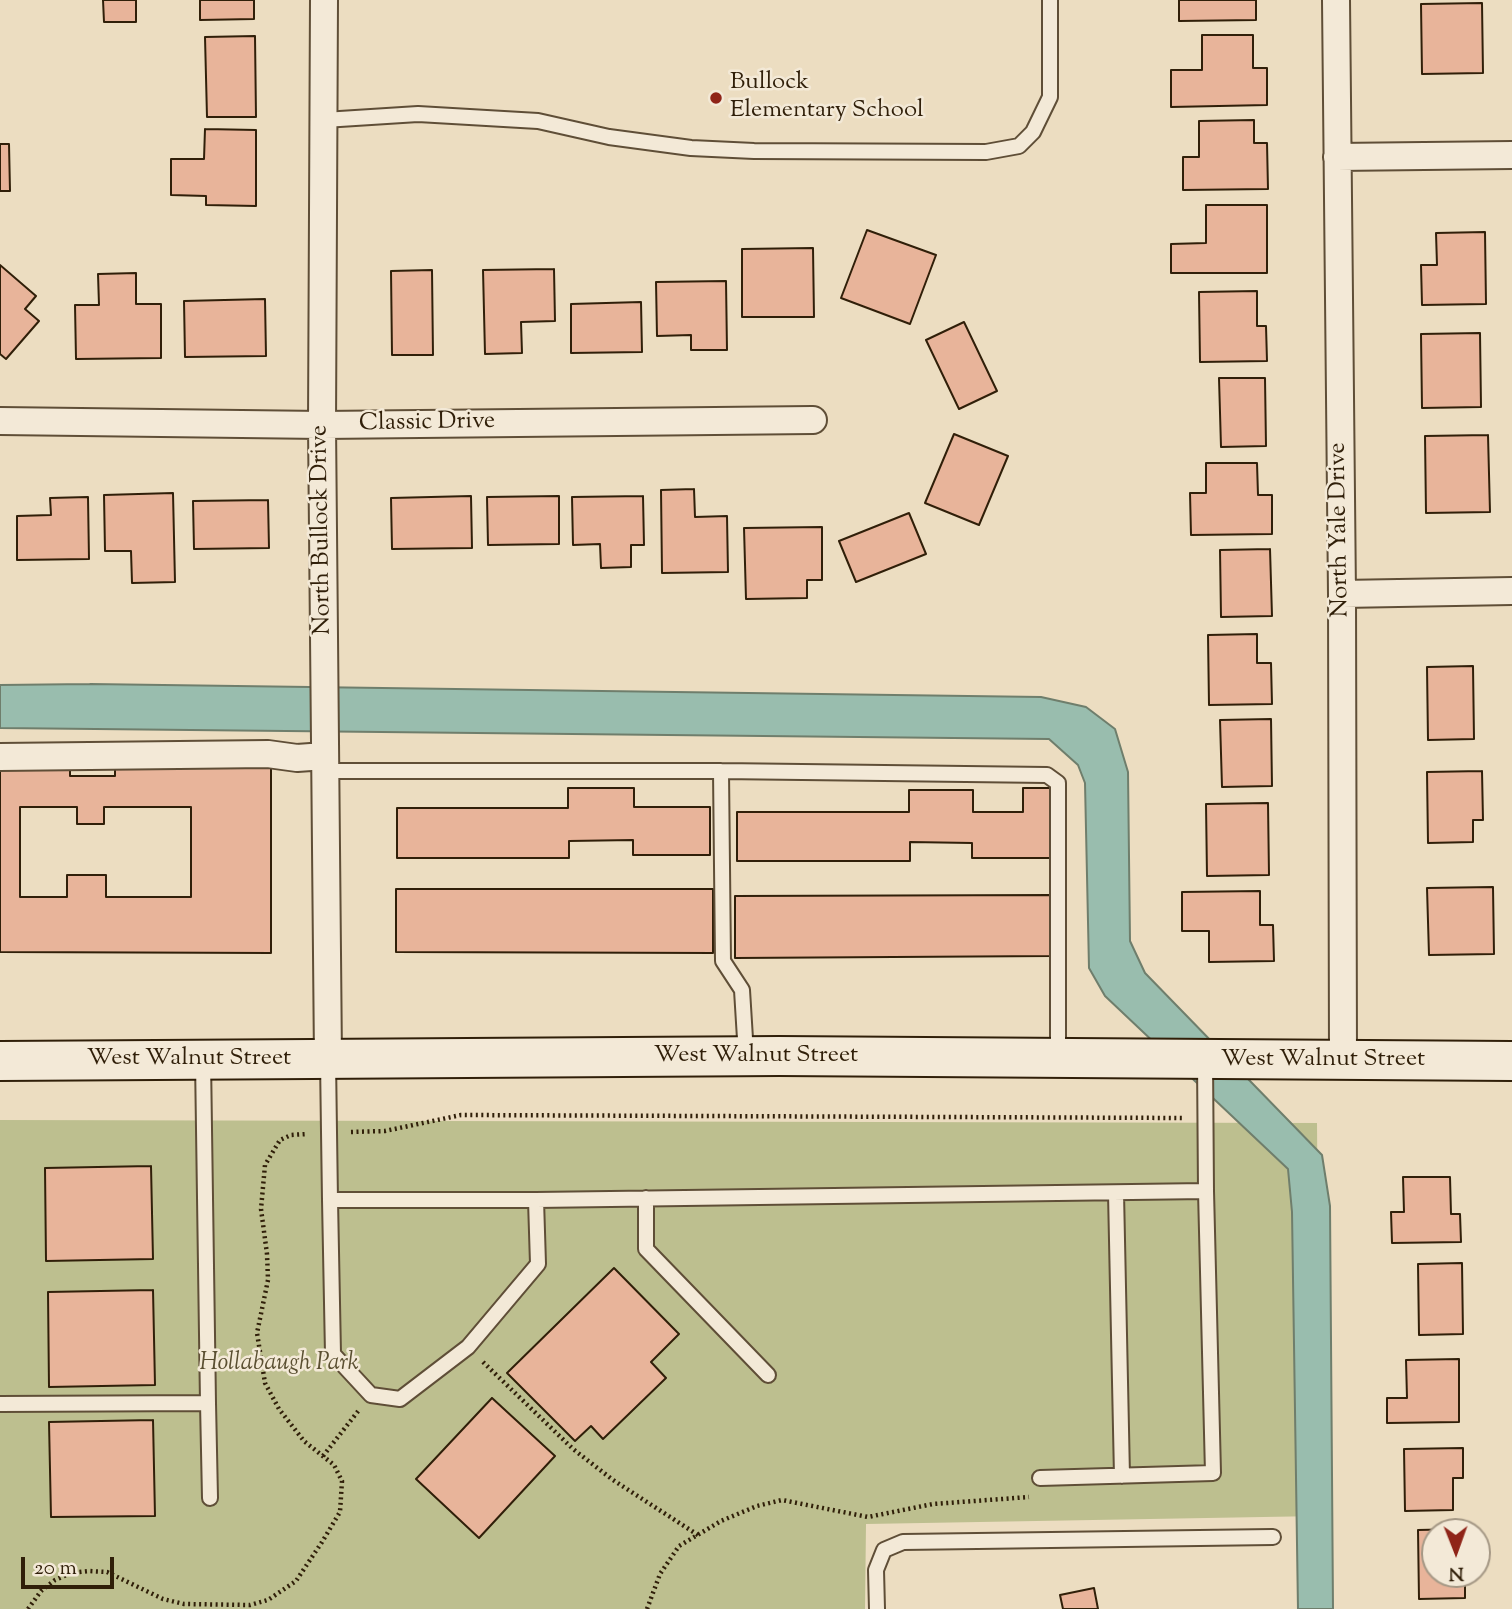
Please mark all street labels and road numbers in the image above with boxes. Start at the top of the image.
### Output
street label: Classic Drive [359,408,495,440]
street label: North Bullock Drive [307,425,339,635]
street label: North Yale Drive [1325,442,1357,618]
street label: West Walnut Street [654,1043,858,1071]
street label: West Walnut Street [87,1046,291,1074]
street label: West Walnut Street [1221,1047,1425,1075]

